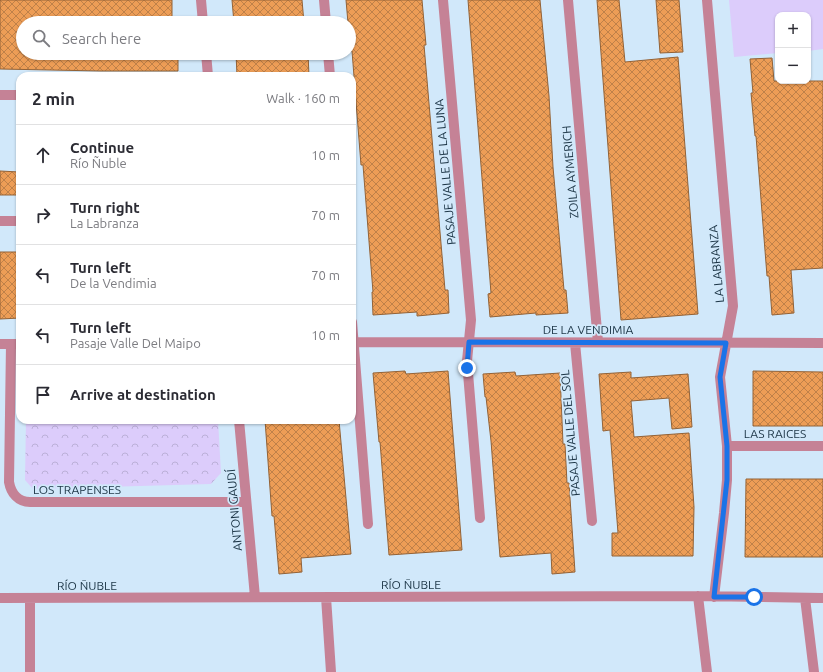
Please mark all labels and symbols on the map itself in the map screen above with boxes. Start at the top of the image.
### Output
street label: PASAJE VALLE DE LA LUNA [432,98,458,246]
street label: ZOILA AYMERICH [559,125,581,219]
street label: LA LABRANZA [706,224,726,303]
street label: DE LA VENDIMIA [543,323,634,336]
route end [458,359,476,377]
street label: PASAJE VALLE DEL SOL [558,369,582,497]
street label: LAS RAICES [744,427,806,440]
street label: ANTONI GAUDÍ [224,468,244,551]
street label: LOS TRAPENSES [33,483,121,496]
street label: RÍO ÑUBLE [381,578,441,591]
street label: RÍO ÑUBLE [57,579,117,592]
route start [745,588,763,606]

